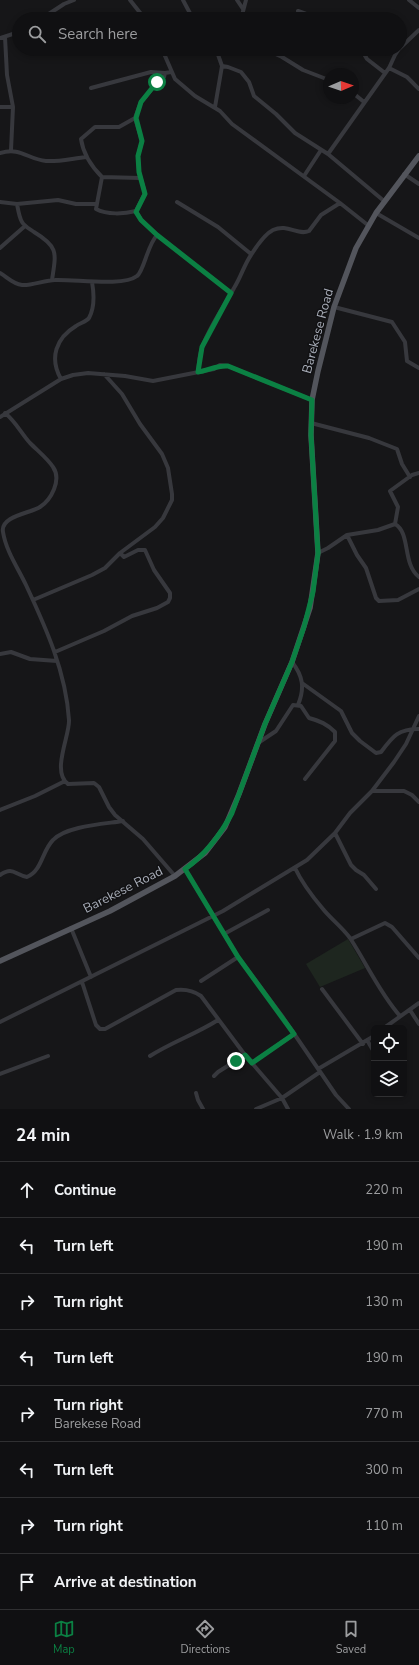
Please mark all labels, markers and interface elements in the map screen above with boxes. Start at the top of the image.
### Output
search box [12,12,407,56]
icon: search [26,23,48,45]
text: Search here [58,24,138,44]
north arrow [323,68,359,104]
route start [148,73,166,91]
street label: Barekese Road [298,287,338,375]
street label: Barekese Road [80,862,166,918]
map controls [371,1025,407,1097]
button: locate [371,1025,407,1061]
route end [227,1052,245,1070]
button: layers [371,1061,407,1097]
text: 24 min [16,1124,70,1147]
text: Walk · 1.9 km [323,1126,403,1144]
icon: ahead [16,1179,38,1201]
text: Continue [54,1180,116,1200]
text: 220 m [365,1181,403,1199]
icon: left [16,1235,38,1257]
text: Turn left [54,1236,113,1256]
text: 190 m [365,1237,403,1255]
icon: right [16,1291,38,1313]
text: Turn right [54,1292,123,1312]
text: 130 m [365,1293,403,1311]
icon: left [16,1347,38,1369]
text: Turn left [54,1348,113,1368]
text: 190 m [365,1349,403,1367]
text: Turn right [54,1395,123,1415]
icon: right [16,1403,38,1425]
text: 770 m [365,1405,403,1423]
text: Barekese Road [54,1415,141,1433]
icon: left [16,1459,38,1481]
text: Turn left [54,1460,113,1480]
text: 300 m [365,1461,403,1479]
icon: right [16,1515,38,1537]
text: Turn right [54,1516,123,1536]
text: 110 m [365,1517,403,1535]
icon: arrive [16,1571,38,1593]
text: Arrive at destination [54,1572,197,1592]
tab: Map [53,1618,75,1657]
tab: Directions [181,1618,230,1657]
tab: Saved [336,1618,366,1657]

